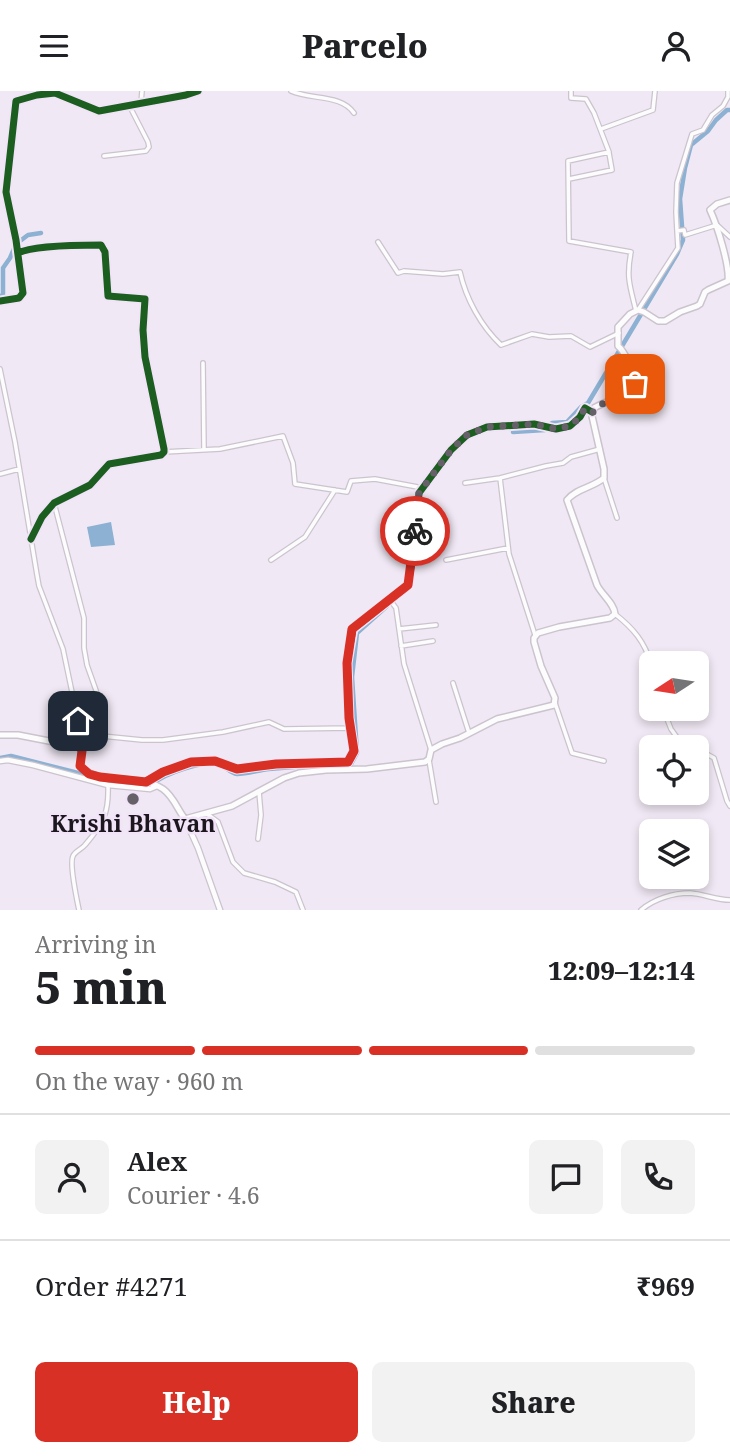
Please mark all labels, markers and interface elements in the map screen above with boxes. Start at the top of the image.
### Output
text: Parcelo [302,24,428,67]
icon: menu [35,27,73,65]
icon: person [657,27,695,65]
pin [605,354,665,414]
icon: bag [616,365,654,403]
courier [380,496,450,566]
icon: bike [396,512,434,550]
north arrow [639,651,709,721]
map controls [639,651,709,889]
pin [48,691,108,751]
icon: home [59,702,97,740]
button: locate [639,735,709,805]
marker: Krishi Bhavan [125,791,141,807]
place label: Krishi Bhavan [50,807,216,839]
button: layers [639,819,709,889]
text: Arriving in [35,928,156,960]
text: 12:09–12:14 [548,952,695,988]
text: 5 min [35,955,167,1017]
text: On the way · 960 m [35,1065,243,1097]
button: person [35,1140,109,1214]
button: chat [529,1140,603,1214]
button: phone [621,1140,695,1214]
text: Alex [127,1143,187,1179]
text: Courier · 4.6 [127,1179,260,1211]
text: Order #4271 [35,1268,188,1304]
text: ₹969 [636,1268,695,1304]
button: Help [35,1362,358,1442]
button: Share [372,1362,695,1442]

